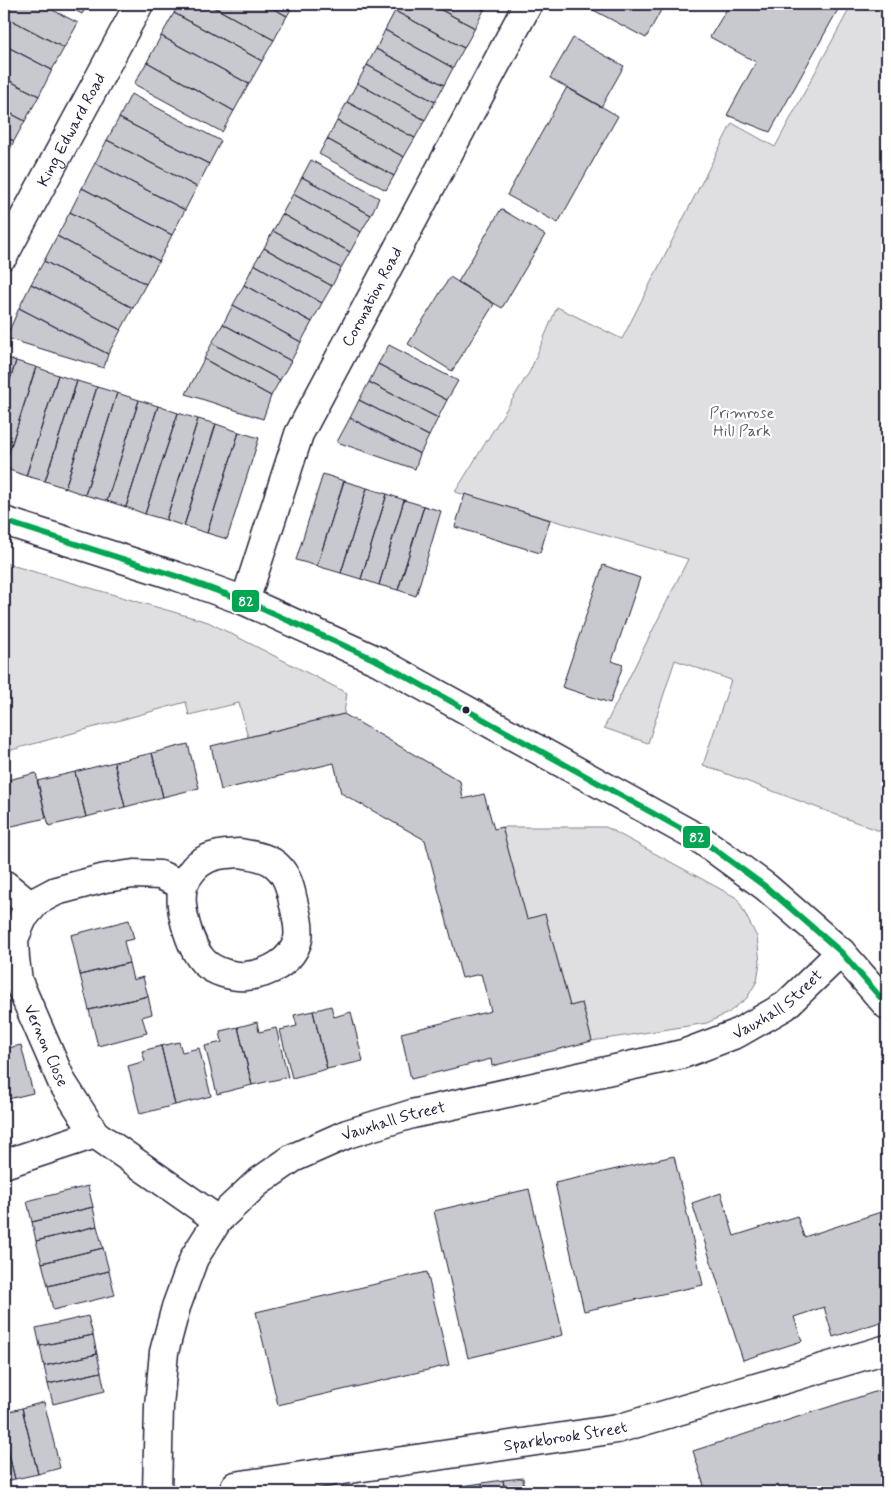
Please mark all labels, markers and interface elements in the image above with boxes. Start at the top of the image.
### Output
street label: King Edward Road [32,70,110,190]
street label: Coronation Road [337,243,407,350]
park label: Primrose Hill Park [710,403,775,442]
line badge: 82 [231,589,260,613]
text: 82 [238,593,254,611]
unlabelled marker [461,705,471,715]
line badge: 82 [682,825,711,849]
text: 82 [689,829,705,847]
street label: Vauxhall Street [729,965,827,1044]
street label: Vernon Close [19,1001,73,1091]
street label: Vauxhall Street [338,1096,448,1146]
street label: Sparkbrook Street [502,1416,630,1456]

